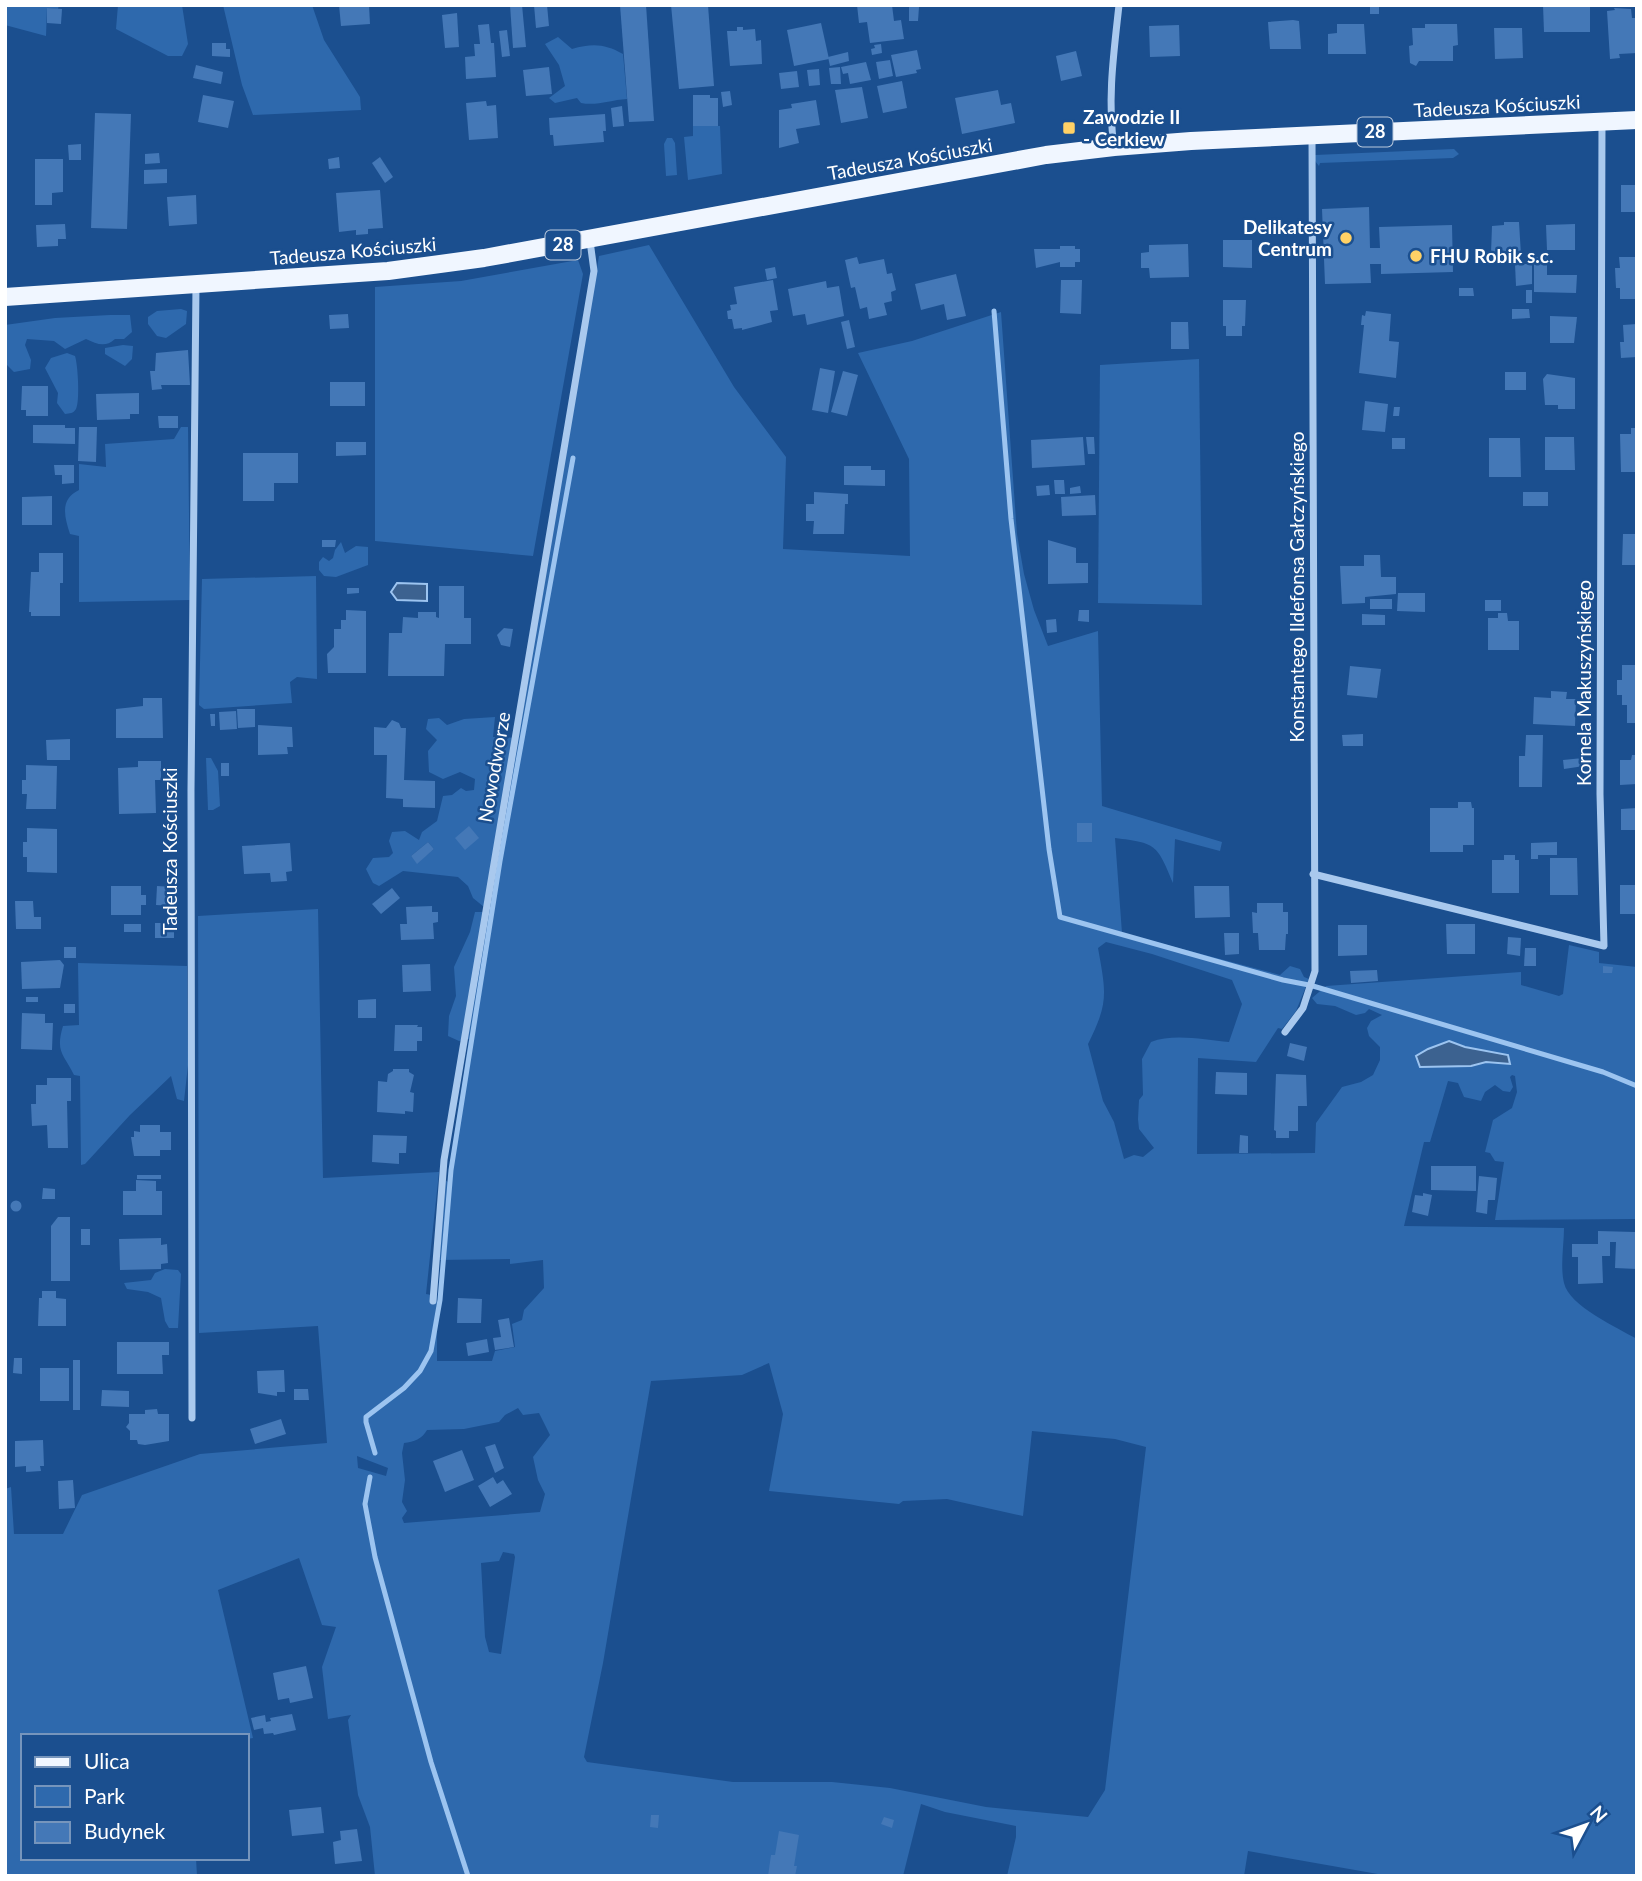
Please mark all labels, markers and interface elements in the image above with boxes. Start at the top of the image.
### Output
street label: Tadeusza Kościuszki [1413,90,1581,121]
place label: Zawodzie II - Cerkiew [1083,105,1180,150]
road number: 28 [1358,118,1392,146]
marker: Zawodzie II - Cerkiew [1061,120,1077,136]
street label: Tadeusza Kościuszki [826,133,994,184]
place label: Delikatesy Centrum [1243,215,1333,260]
road number: 28 [546,230,580,260]
marker: Delikatesy Centrum [1338,230,1354,246]
street label: Tadeusza Kościuszki [269,232,437,269]
place label: FHU Robik s.c. [1430,244,1554,267]
marker: FHU Robik s.c. [1408,248,1424,264]
street label: Konstantego Ildefonsa Gałczyńskiego [1285,431,1308,743]
street label: Kornela Makuszyńskiego [1572,580,1595,786]
street label: Nowodworze [472,710,515,824]
street label: Tadeusza Kościuszki [158,767,181,935]
legend [21,1734,248,1860]
text: Ulica [84,1748,130,1773]
text: Park [84,1783,125,1808]
north arrow [1551,1790,1621,1860]
text: N [1586,1800,1613,1827]
text: Budynek [84,1818,165,1843]

